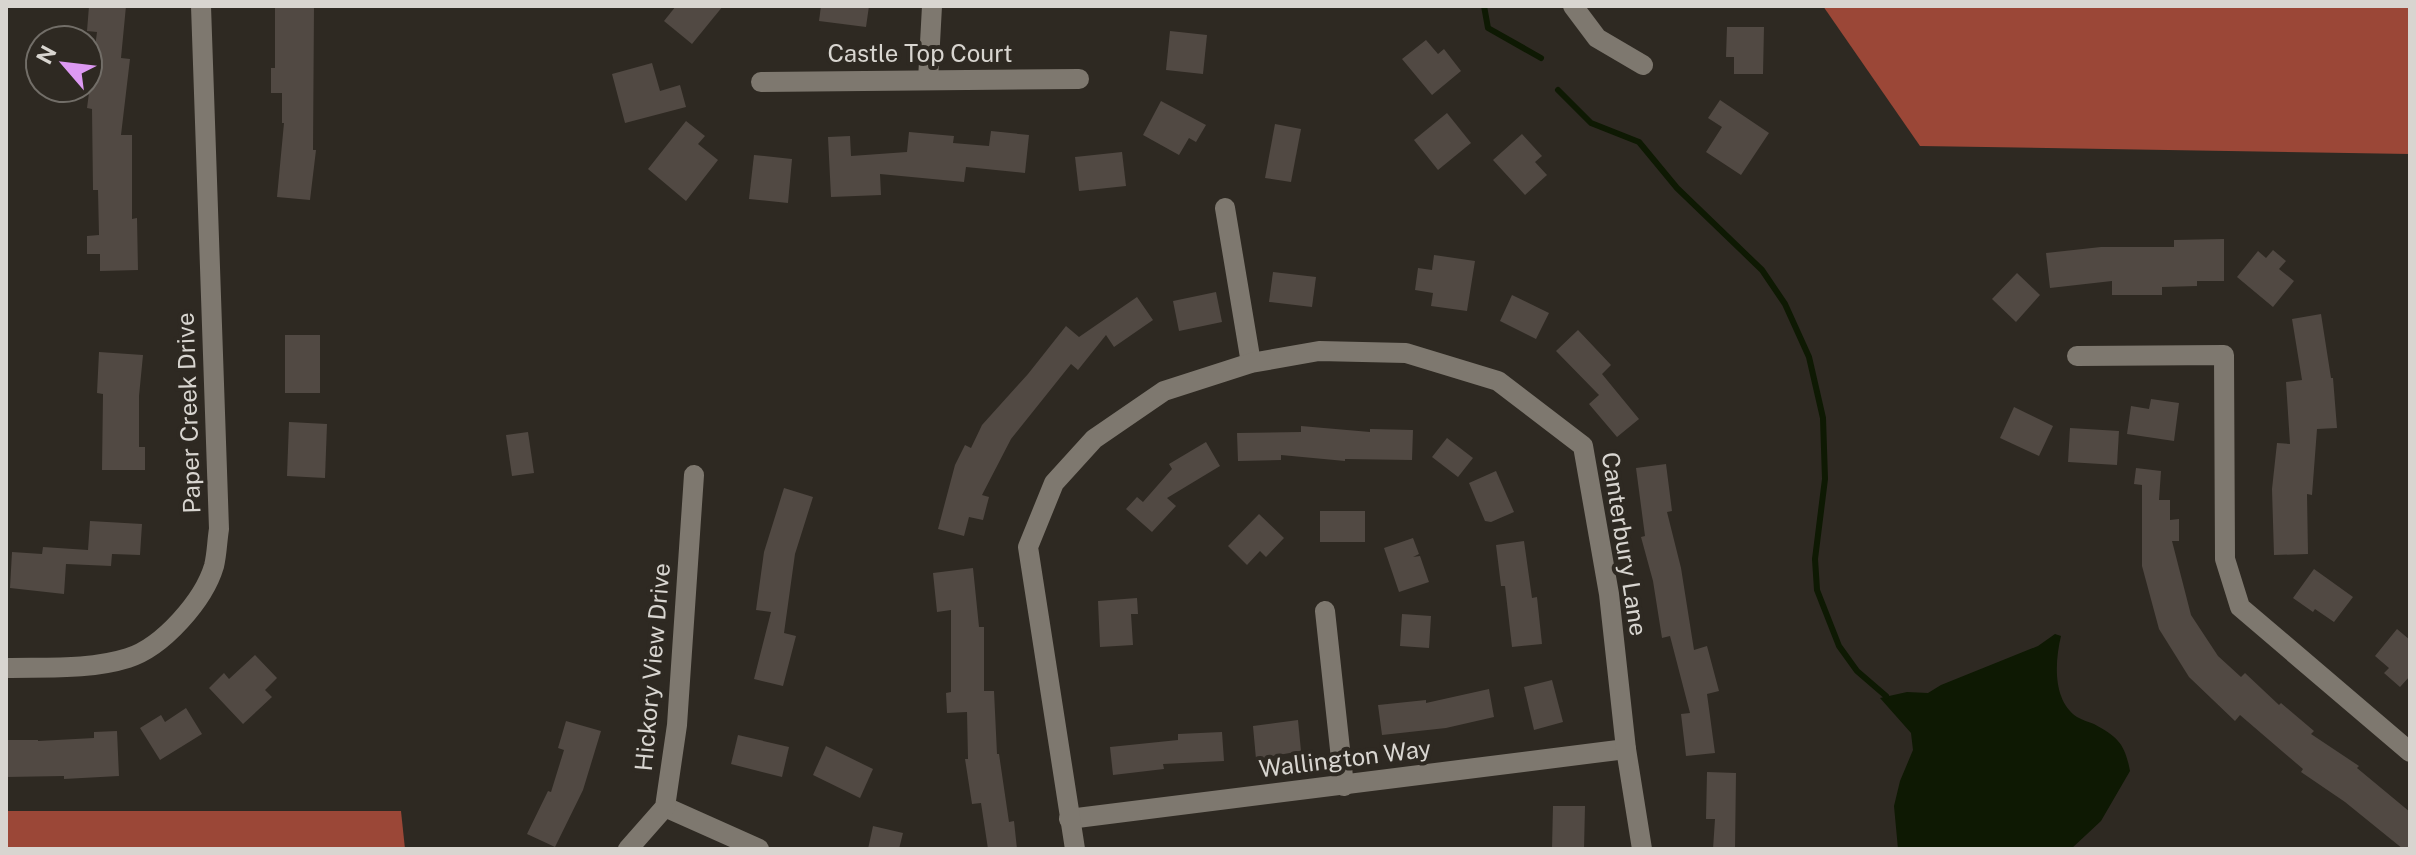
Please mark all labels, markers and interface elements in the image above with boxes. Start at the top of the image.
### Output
north arrow [24,24,104,104]
street label: Castle Top Court [827,39,1013,67]
text: N [31,41,62,68]
street label: Paper Creek Drive [171,312,206,514]
street label: Canterbury Lane [1597,450,1653,638]
street label: Hickory View Drive [629,562,675,772]
street label: Wallington Way [1257,734,1433,782]

